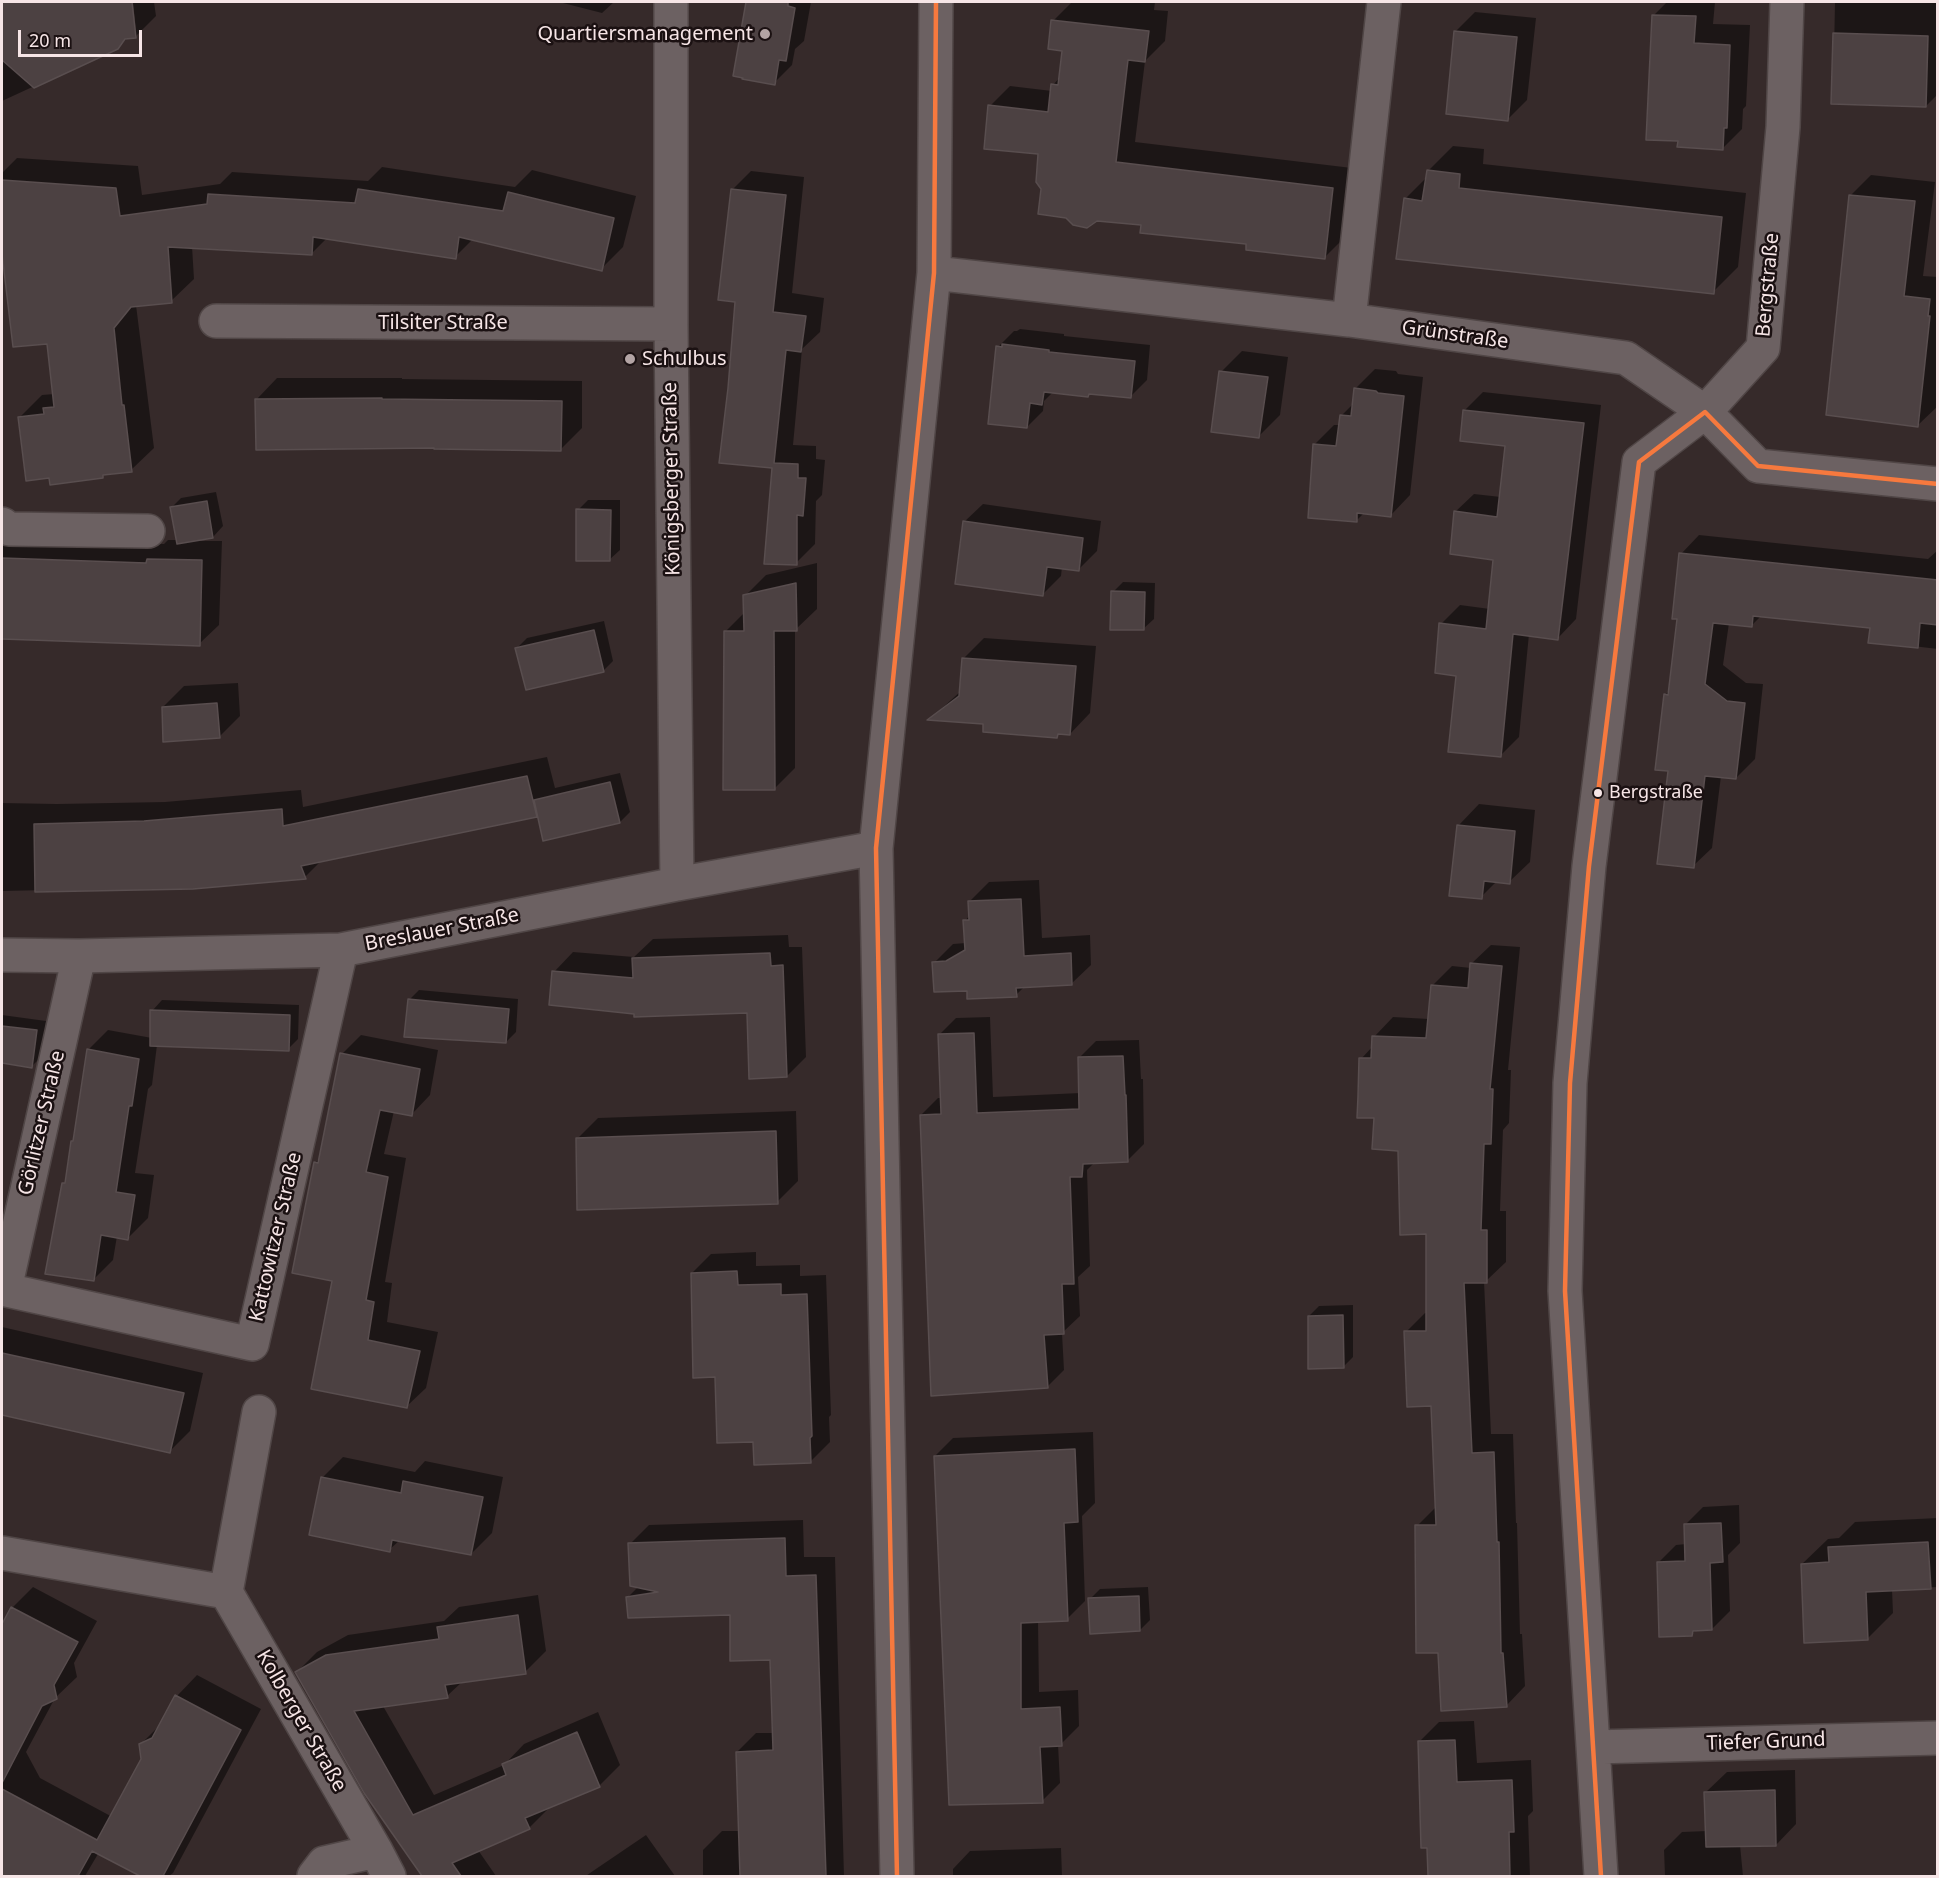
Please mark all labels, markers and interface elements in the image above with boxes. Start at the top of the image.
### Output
scale bar [21,18,146,56]
place label: Quartiersmanagement [537,22,753,46]
marker: Quartiersmanagement [758,27,772,41]
text: 20 m [29,28,71,52]
street label: Bergstraße [1751,232,1785,338]
street label: Tilsiter Straße [378,311,508,335]
street label: Grünstraße [1400,316,1510,354]
place label: Schulbus [642,347,727,371]
marker: Schulbus [623,352,637,366]
street label: Königsberger Straße [658,382,686,576]
place label: Bergstraße [1609,782,1703,804]
marker: Bergstraße [1592,787,1604,799]
street label: Breslauer Straße [363,903,521,957]
street label: Görlitzer Straße [14,1048,70,1198]
street label: Kattowitzer Straße [245,1150,307,1324]
street label: Kolberger Straße [251,1646,351,1796]
street label: Tiefer Grund [1706,1728,1826,1756]

